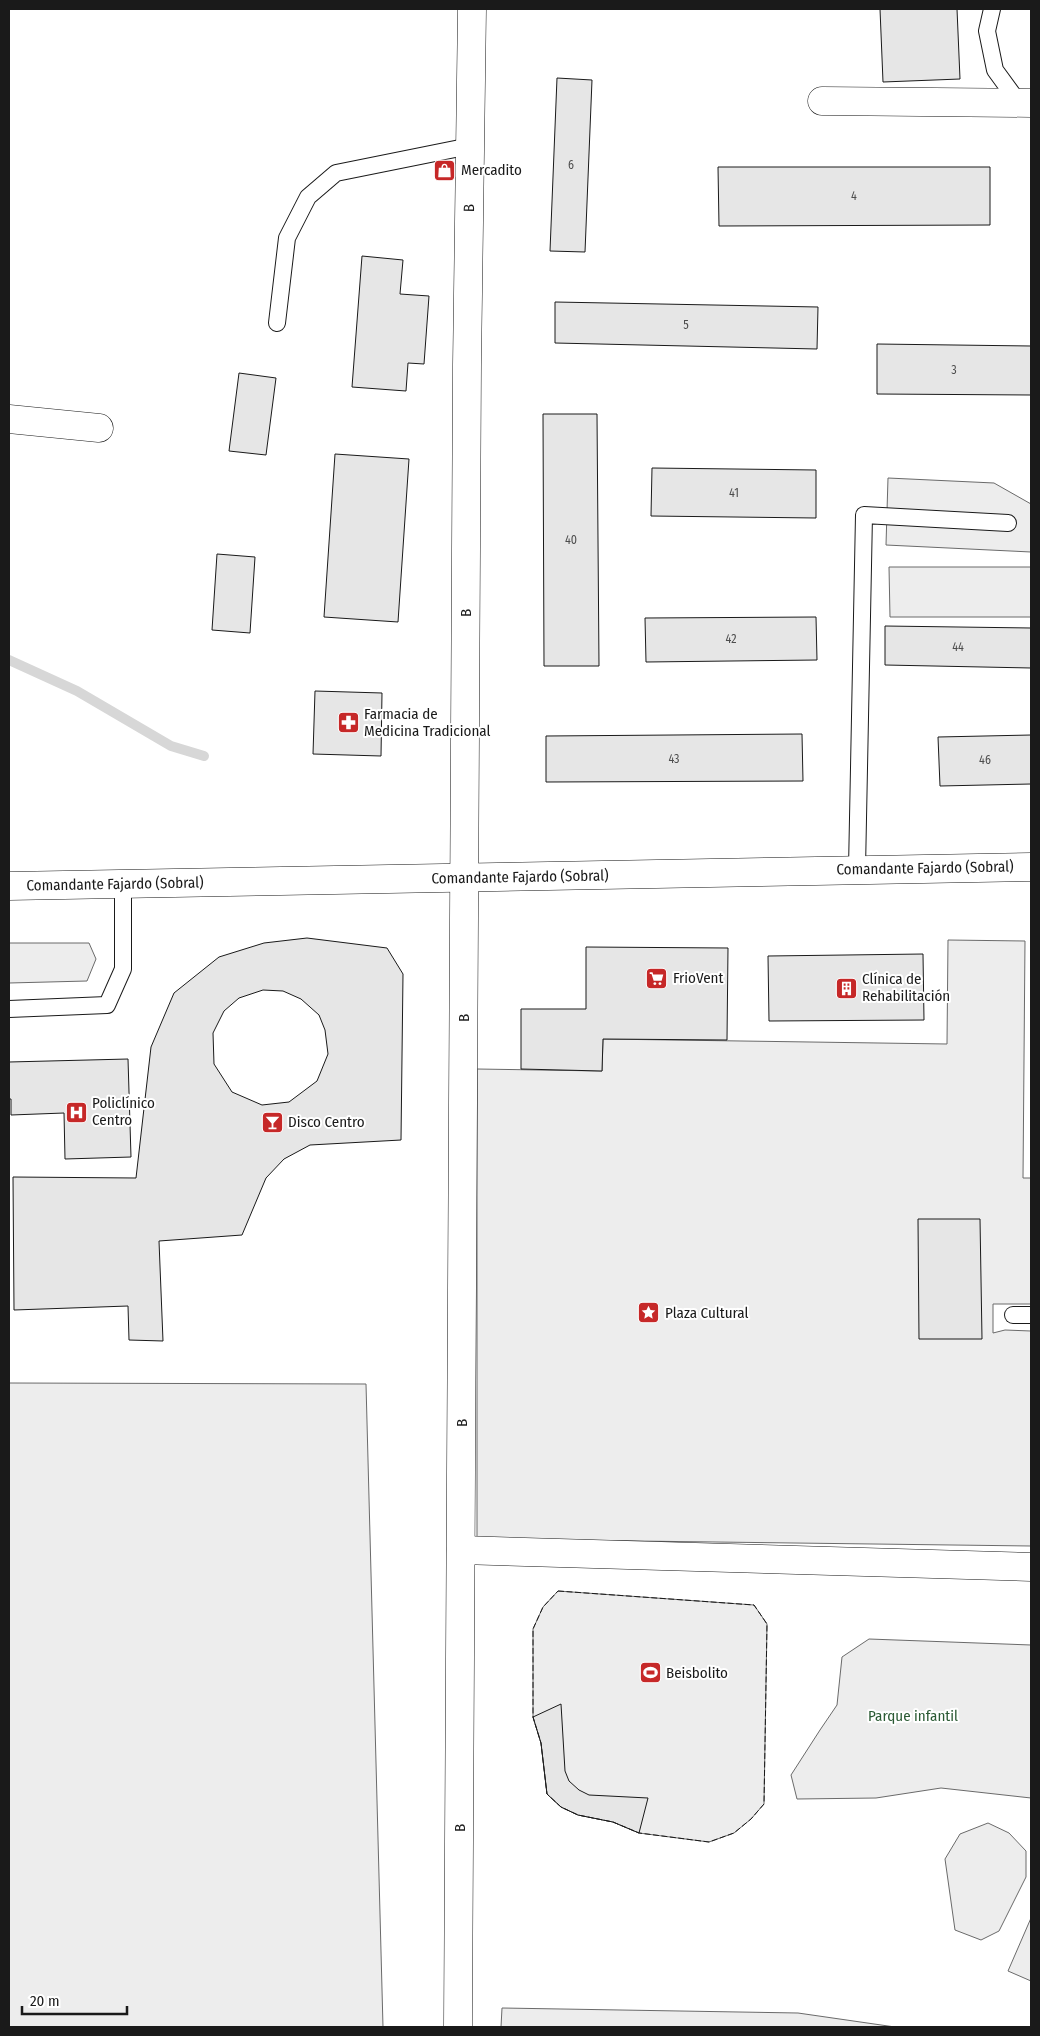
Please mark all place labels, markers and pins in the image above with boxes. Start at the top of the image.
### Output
shop icon: Mercadito [433,158,457,182]
place label: Mercadito [461,161,522,179]
place label: Farmacia de Medicina Tradicional [364,705,491,740]
pharmacy icon: Farmacia de Medicina Tradicional [336,711,360,735]
supermarket icon: FrioVent [645,966,669,990]
place label: FrioVent [673,969,724,987]
place label: Clínica de Rehabilitación [862,970,950,1005]
building icon: Clínica de Rehabilitación [834,976,858,1000]
place label: Policlínico Centro [92,1094,155,1129]
hospital icon: Policlínico Centro [64,1100,88,1124]
bar icon: Disco Centro [260,1110,284,1134]
place label: Disco Centro [288,1113,365,1131]
place icon: Plaza Cultural [637,1301,661,1325]
place label: Plaza Cultural [665,1304,748,1322]
sports icon: Beisbolito [638,1661,662,1685]
place label: Beisbolito [666,1664,728,1682]

